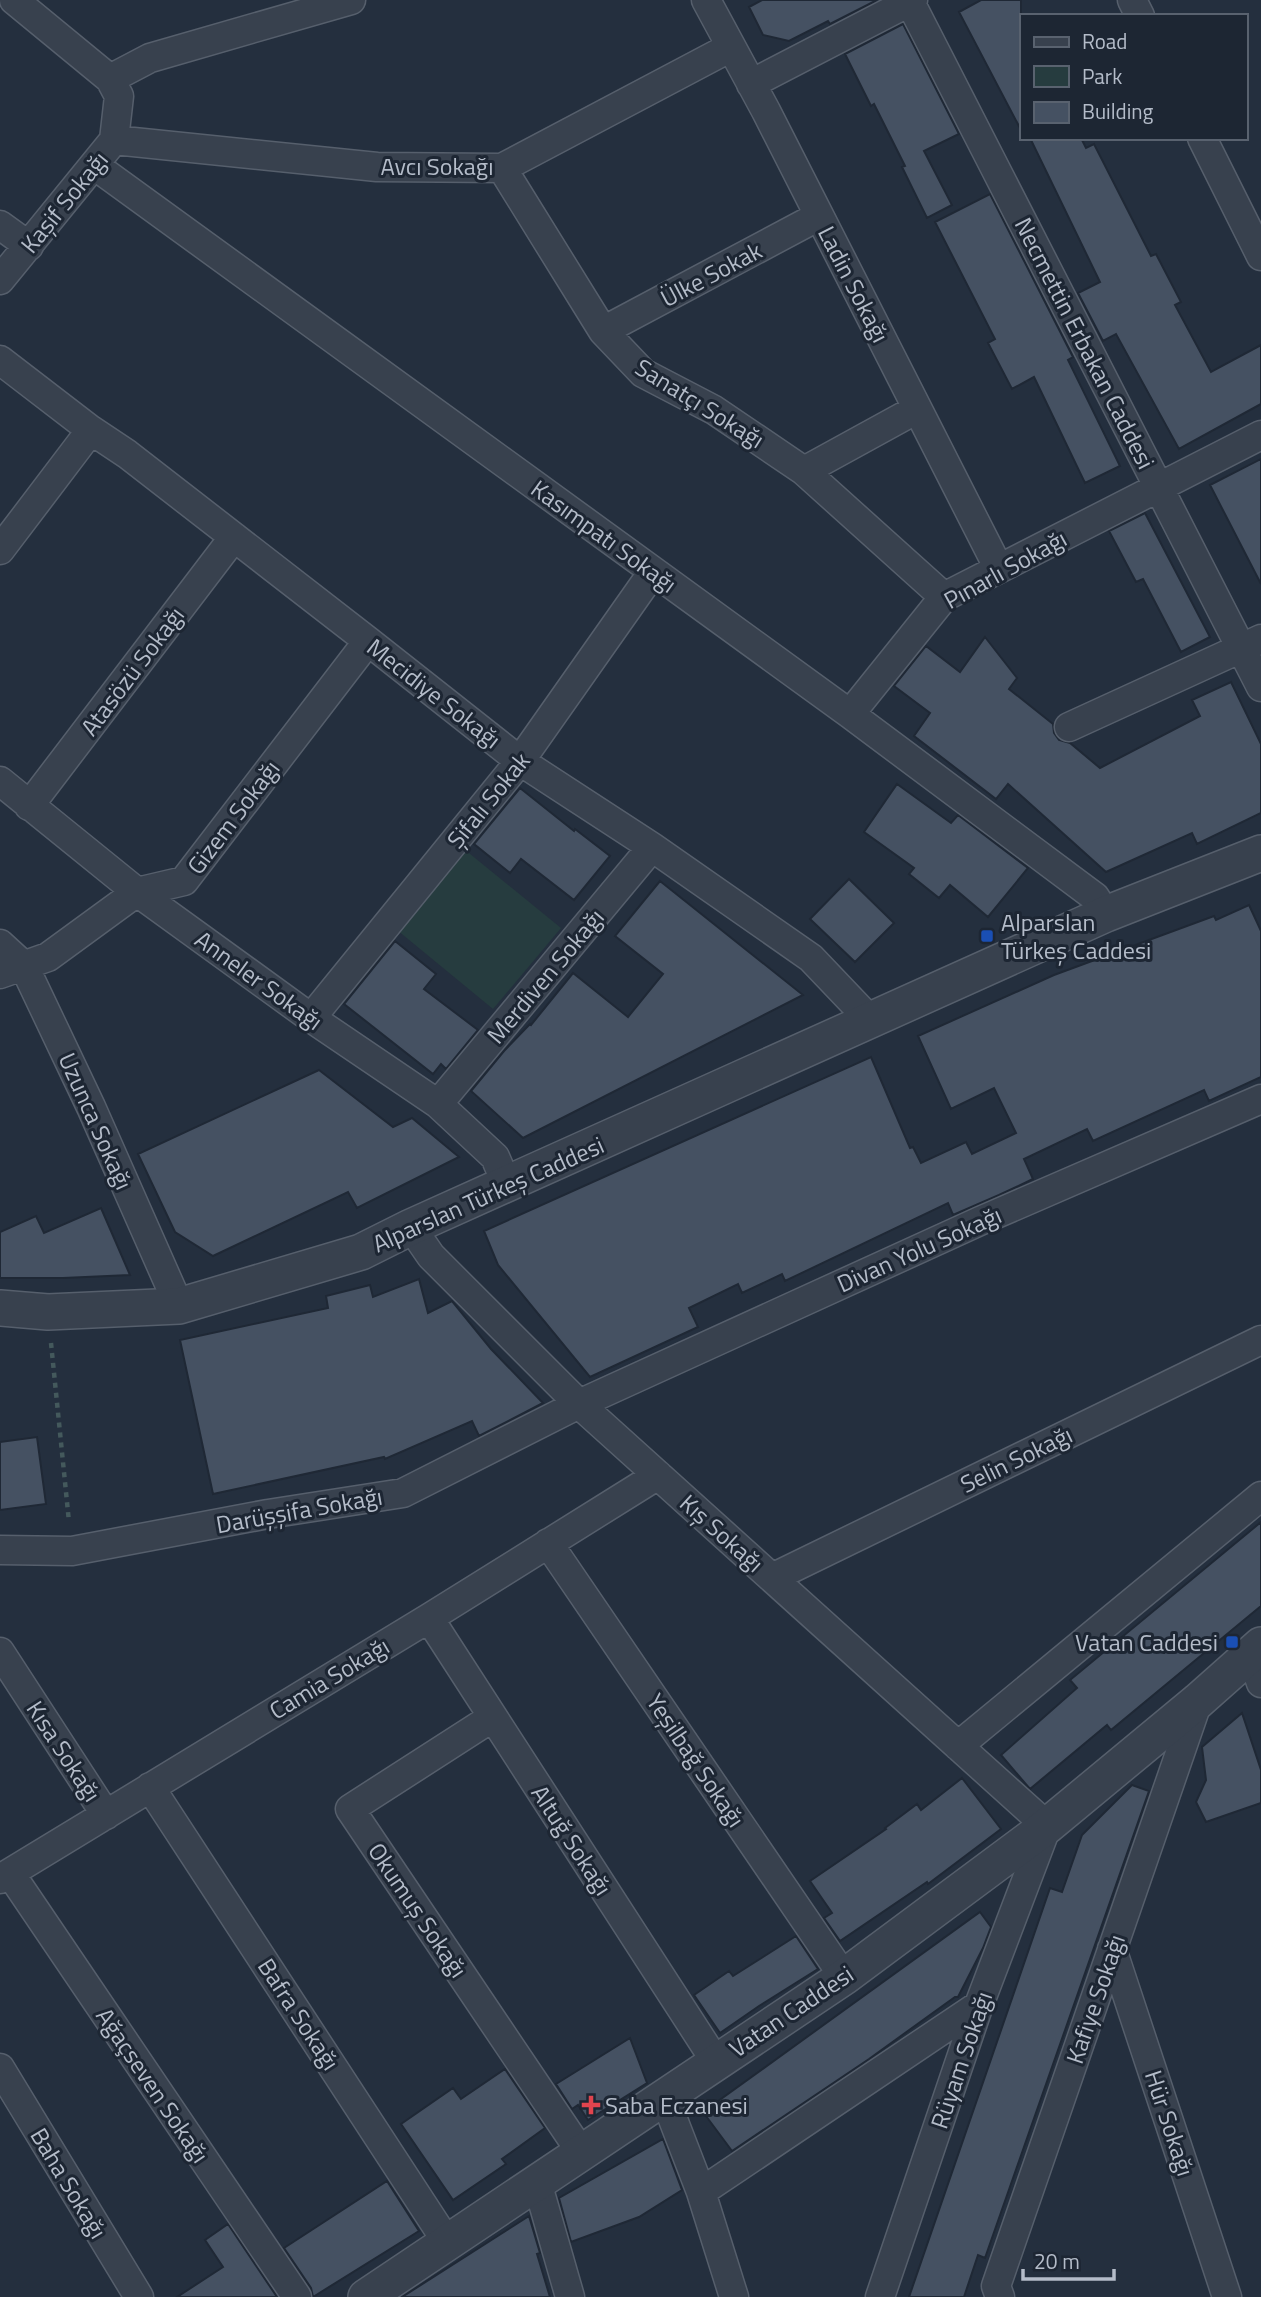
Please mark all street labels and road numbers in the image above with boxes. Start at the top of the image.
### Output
street label: Kaşif Sokağı [12,143,116,261]
street label: Avcı Sokağı [381,148,493,184]
street label: Necmettin Erbakan Caddesi [1006,211,1164,475]
street label: Ladin Sokağı [809,220,899,348]
street label: Ülke Sokak [654,232,769,316]
street label: Sanatçı Sokağı [629,349,771,457]
street label: Kasımpatı Sokağı [524,471,684,601]
street label: Pınarlı Sokağı [937,520,1073,618]
street label: Atasözü Sokağı [71,599,193,743]
street label: Mecidiye Sokağı [359,629,509,757]
street label: Şifalı Sokak [438,744,538,856]
street label: Gizem Sokağı [178,752,288,882]
street label: Merdiven Sokağı [478,901,612,1051]
street label: Anneler Sokağı [188,921,330,1039]
street label: Uzunca Sokağı [50,1047,142,1195]
street label: Alparslan Türkeş Caddesi [366,1127,610,1261]
street label: Divan Yolu Sokağı [831,1197,1007,1301]
street label: Selin Sokağı [954,1416,1078,1502]
street label: Darüşşifa Sokağı [213,1478,385,1542]
street label: Kış Sokağı [672,1485,772,1581]
street label: Camia Sokağı [262,1628,396,1728]
street label: Yeşilbağ Sokağı [638,1686,754,1834]
street label: Kısa Sokağı [18,1693,110,1809]
street label: Altuğ Sokağı [523,1778,621,1902]
street label: Okumuş Sokağı [359,1835,477,1985]
street label: Kafiye Sokağı [1056,1930,1134,2068]
street label: Bafra Sokağı [249,1951,349,2077]
street label: Vatan Caddesi [722,1956,860,2066]
street label: Rüyam Sokağı [921,1987,1001,2133]
street label: Ağaçseven Sokağı [88,2000,218,2170]
street label: Hür Sokağı [1136,2065,1204,2181]
street label: Baha Sokağı [22,2121,116,2245]

